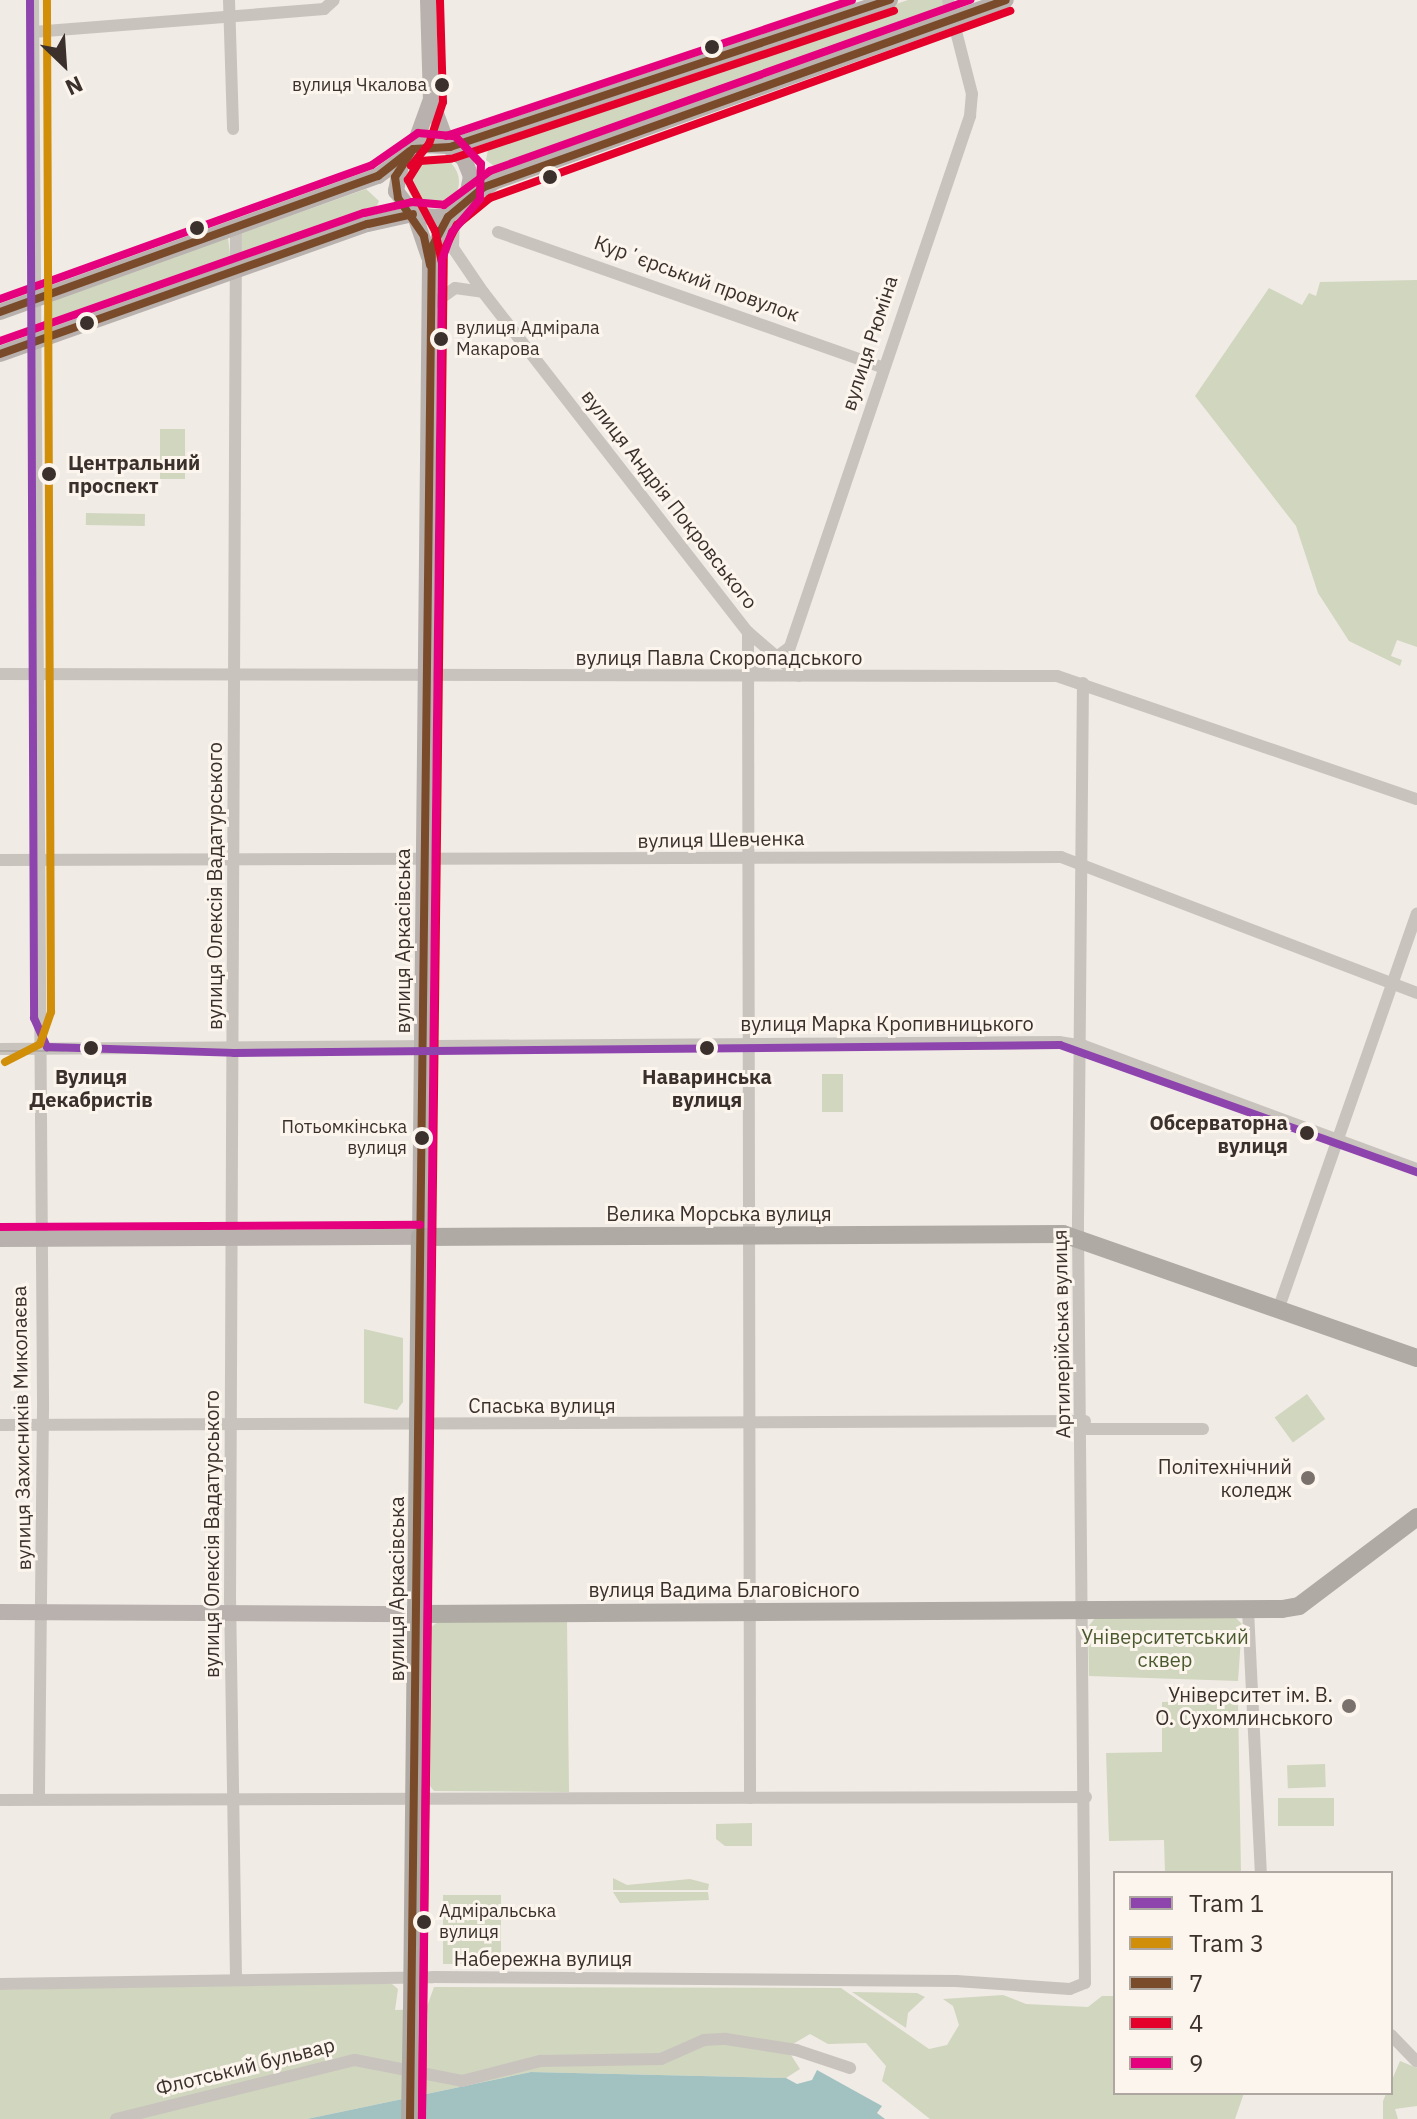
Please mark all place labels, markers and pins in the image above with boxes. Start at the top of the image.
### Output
unlabelled marker [704,39,720,55]
place label: вулиця Чкалова [292,74,427,96]
marker: вулиця Чкалова [434,77,450,93]
unlabelled marker [542,169,558,185]
unlabelled marker [189,220,205,236]
unlabelled marker [79,315,95,331]
place label: вулиця Адмірала Макарова [456,318,600,360]
marker: вулиця Адмірала Макарова [433,331,449,347]
place label: Центральний проспект [68,450,200,497]
marker: Центральний проспект [37,462,61,486]
marker: Вулиця Декабристів [79,1036,103,1060]
marker: Наваринська вулиця [695,1036,719,1060]
place label: Вулиця Декабристів [29,1064,153,1111]
place label: Наваринська вулиця [642,1064,772,1111]
place label: Обсерваторна вулиця [1149,1110,1288,1157]
place label: Потьомкінська вулиця [281,1117,407,1160]
marker: Обсерваторна вулиця [1295,1121,1319,1145]
marker: Потьомкінська вулиця [414,1130,430,1146]
place label: Політехнічний коледж [1158,1454,1292,1501]
marker: Політехнічний коледж [1299,1469,1317,1487]
place label: Університет ім. В. О. Сухомлинського [1155,1682,1333,1729]
marker: Університет ім. В. О. Сухомлинського [1340,1697,1358,1715]
place label: Адміральська вулиця [439,1901,556,1944]
marker: Адміральська вулиця [416,1914,432,1930]

